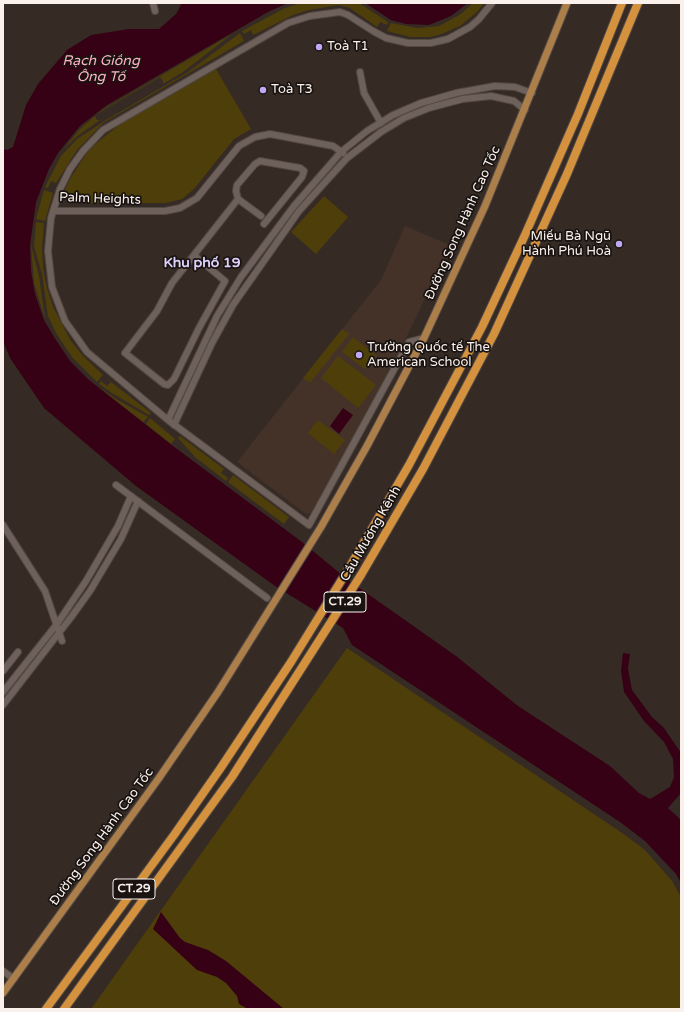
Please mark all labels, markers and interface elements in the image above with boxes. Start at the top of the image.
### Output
place label: Toà T1 [327,39,369,55]
marker: Toà T1 [314,42,324,52]
water label: Rạch Giồng Ông Tố [62,53,140,86]
place label: Toà T3 [271,82,313,98]
marker: Toà T3 [258,85,268,95]
street label: Đường Song Hành Cao Tốc [422,144,504,302]
street label: Palm Heights [59,190,141,208]
place label: Miếu Bà Ngũ Hành Phú Hoà [522,229,611,260]
marker: Miếu Bà Ngũ Hành Phú Hoà [614,239,624,249]
district label: Khu phố 19 [163,255,241,271]
place label: Trường Quốc tế The American School [367,340,490,371]
marker: Trường Quốc tế The American School [354,350,364,360]
street label: Cầu Mương Kênh [337,484,405,584]
road number: CT.29 [324,592,366,612]
street label: Đường Song Hành Cao Tốc [47,765,157,909]
road number: CT.29 [113,879,155,899]

